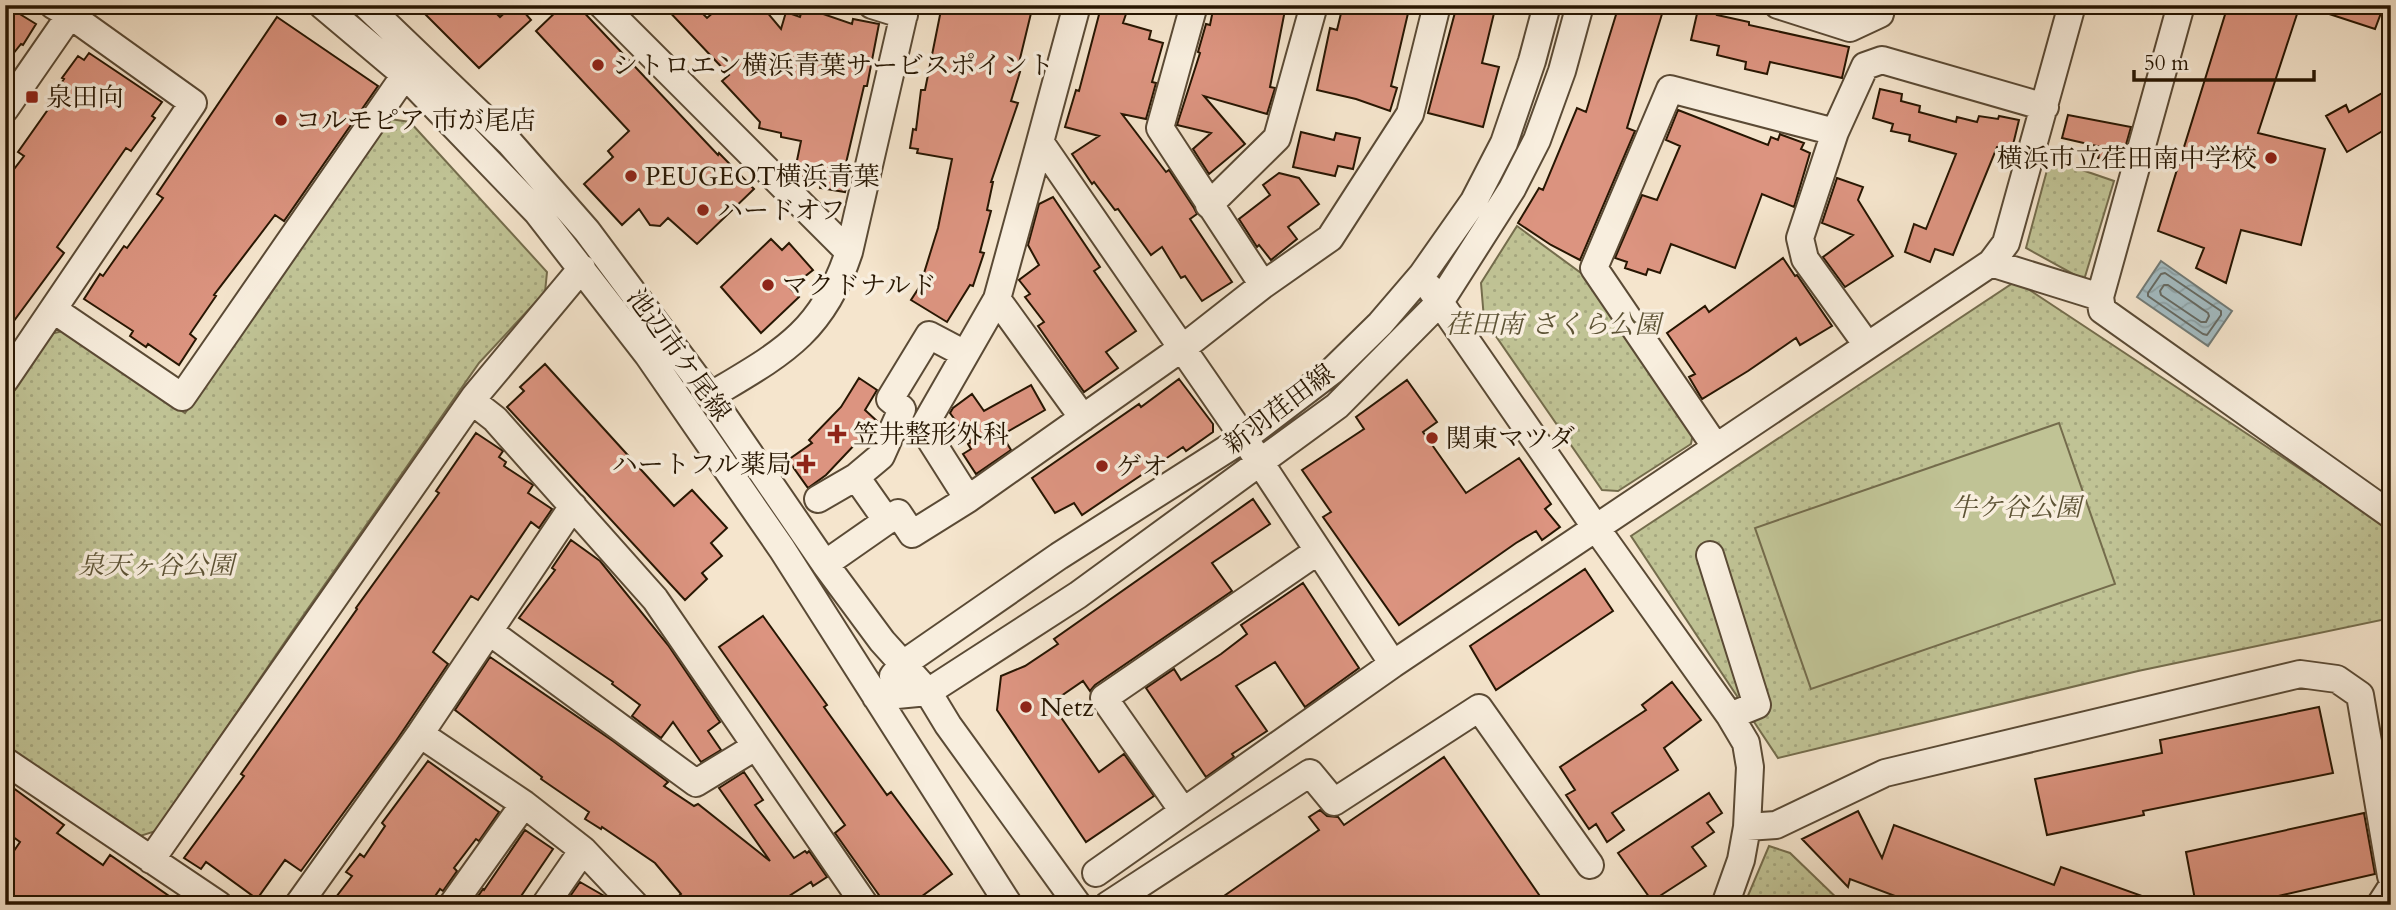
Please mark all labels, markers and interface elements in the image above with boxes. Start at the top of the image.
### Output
scale bar [2134,38,2314,82]
place label: シトロエン横浜青葉サービスポイント [612,48,1054,83]
text: 50 m [2144,49,2189,78]
marker: シトロエン横浜青葉サービスポイント [590,57,606,73]
place label: 泉田向 [46,80,124,115]
marker: 泉田向 [24,89,40,105]
place label: コルモピア 市が尾店 [295,103,536,138]
marker: コルモピア 市が尾店 [273,112,289,128]
place label: 横浜市立荏田南中学校 [1997,141,2257,176]
marker: 横浜市立荏田南中学校 [2263,150,2279,166]
place label: PEUGEOT横浜青葉 [645,159,880,194]
marker: PEUGEOT横浜青葉 [623,168,639,184]
place label: ハードオフ [717,193,845,228]
marker: ハードオフ [695,202,711,218]
place label: マクドナルド [782,268,937,303]
marker: マクドナルド [760,277,776,293]
street label: 池辺市ケ尾線 [619,282,739,428]
park label: 荏田南 さくら公園 [1445,307,1665,342]
street label: 新羽荏田線 [1217,356,1341,462]
place label: 笠井整形外科 [853,417,1009,452]
place label: 関東マツダ [1446,421,1575,456]
marker: 笠井整形外科 [827,424,847,444]
marker: 関東マツダ [1424,430,1440,446]
place label: ハートフル薬局 [612,447,792,482]
place label: ゲオ [1116,449,1167,484]
marker: ハートフル薬局 [798,456,814,472]
marker: ゲオ [1094,458,1110,474]
park label: 牛ケ谷公園 [1951,490,2085,525]
park label: 泉天ヶ谷公園 [78,548,238,583]
place label: Netz [1040,690,1094,725]
marker: Netz [1018,699,1034,715]

